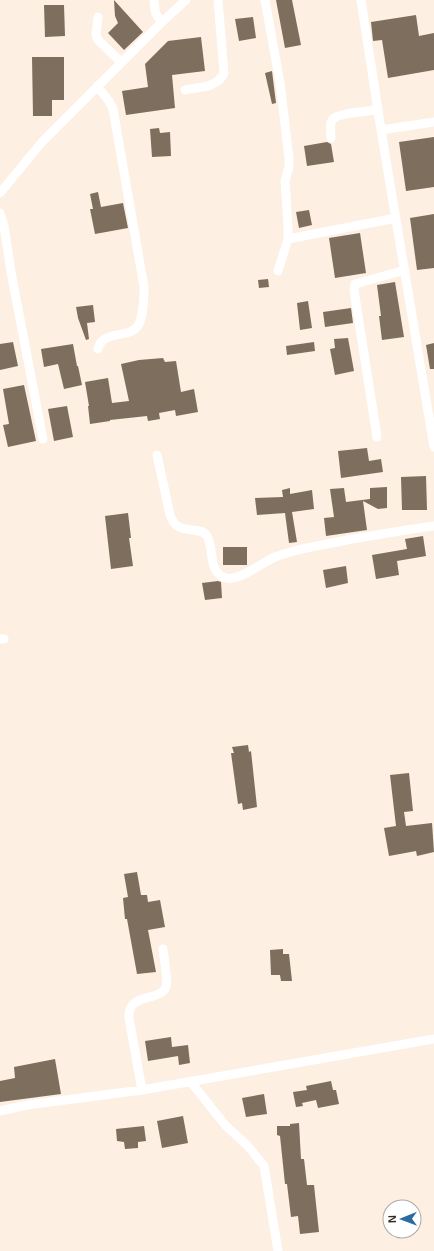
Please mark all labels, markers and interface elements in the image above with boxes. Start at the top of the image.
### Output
north arrow [382,1199,422,1239]
text: N [386,1215,398,1223]

